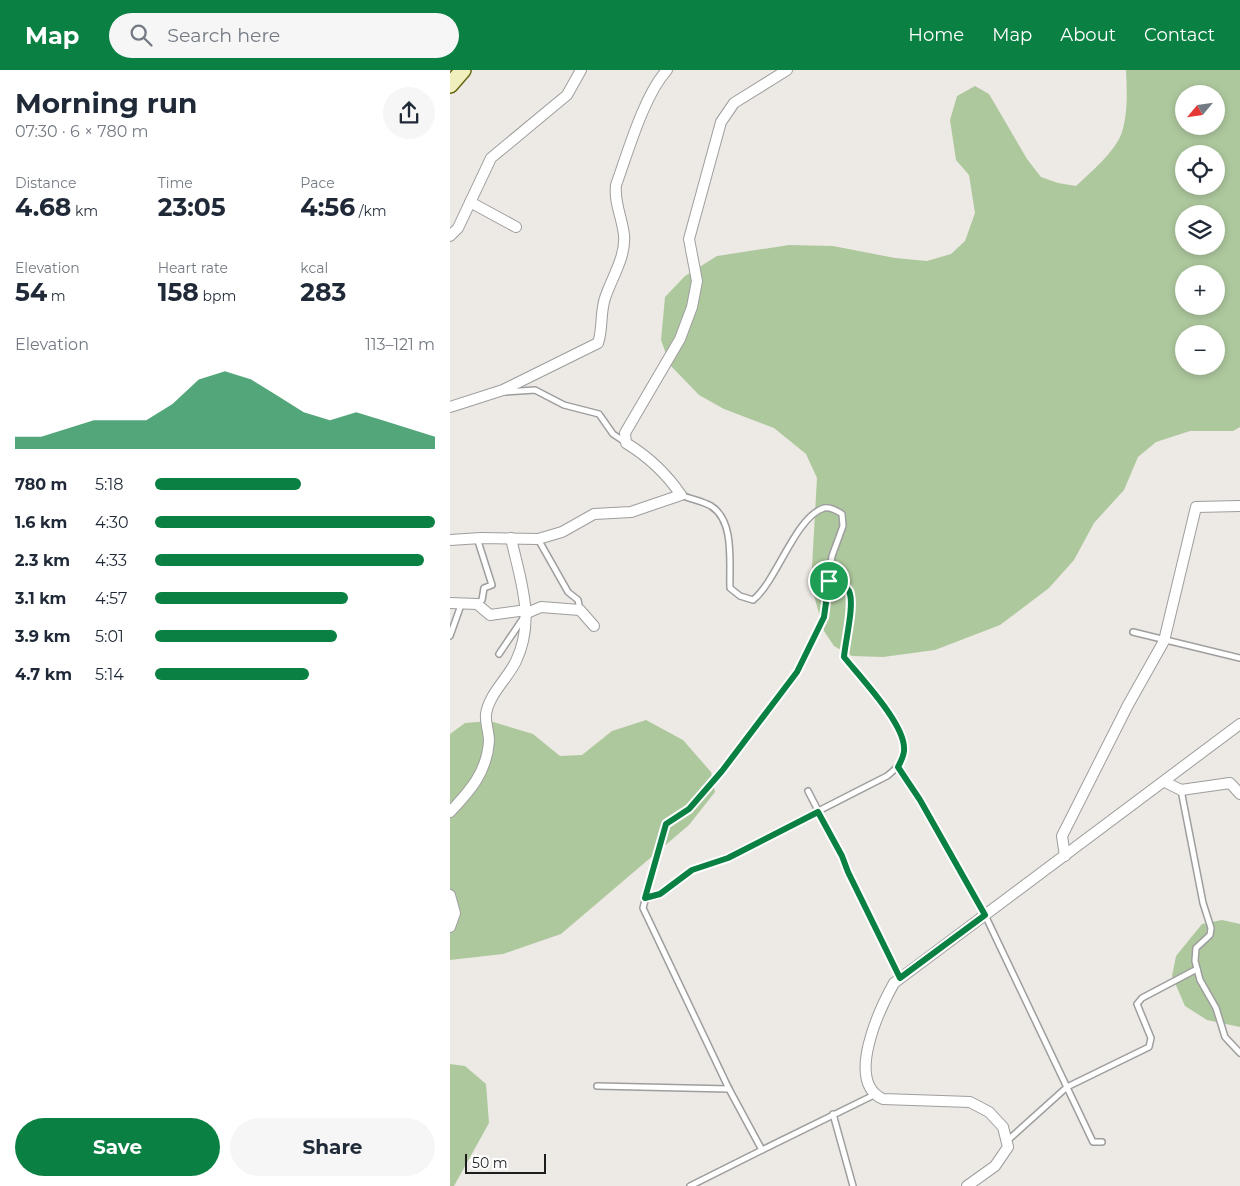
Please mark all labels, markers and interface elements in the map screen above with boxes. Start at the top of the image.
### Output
search box [109,13,459,58]
text: Map [25,21,79,50]
icon: search [127,21,155,49]
text: Search here [167,24,280,47]
text: Home [908,24,964,46]
text: Map [992,24,1032,46]
text: About [1060,24,1116,46]
text: Contact [1144,24,1215,46]
north arrow [1175,85,1225,135]
map controls [1175,85,1225,375]
text: Morning run [15,86,197,120]
button: share [383,87,435,139]
text: 07:30 · 6 × 780 m [15,122,148,141]
button: locate [1175,145,1225,195]
text: Distance [15,174,77,192]
text: Time [158,174,193,192]
text: Pace [300,174,335,192]
text: 4.68 [15,192,71,222]
text: 23:05 [158,192,226,222]
text: 4:56 [300,192,355,222]
text: km [71,202,98,220]
text: /km [355,202,387,220]
button: layers [1175,205,1225,255]
text: Elevation [15,259,80,277]
text: Heart rate [158,259,228,277]
text: kcal [300,259,328,277]
button: + [1175,265,1225,315]
text: 54 [15,277,47,307]
text: 158 [158,277,199,307]
text: 283 [300,277,346,307]
text: m [47,287,66,305]
text: bpm [199,287,236,305]
button: − [1175,325,1225,375]
text: Elevation [15,335,89,354]
text: 113–121 m [365,335,435,354]
text: 780 m [15,475,67,494]
text: 5:18 [95,475,123,494]
text: 1.6 km [15,513,67,532]
text: 4:30 [95,513,129,532]
text: 2.3 km [15,551,70,570]
text: 4:33 [95,551,127,570]
pin [808,560,850,602]
icon: arrive [815,567,843,595]
text: 3.1 km [15,589,66,608]
text: 4:57 [95,589,127,608]
text: 3.9 km [15,627,71,646]
text: 5:01 [95,627,124,646]
text: 4.7 km [15,665,72,684]
text: 5:14 [95,665,124,684]
button: Save [15,1118,220,1176]
button: Share [230,1118,435,1176]
scale bar [465,1151,546,1174]
text: 50 m [472,1154,508,1172]

